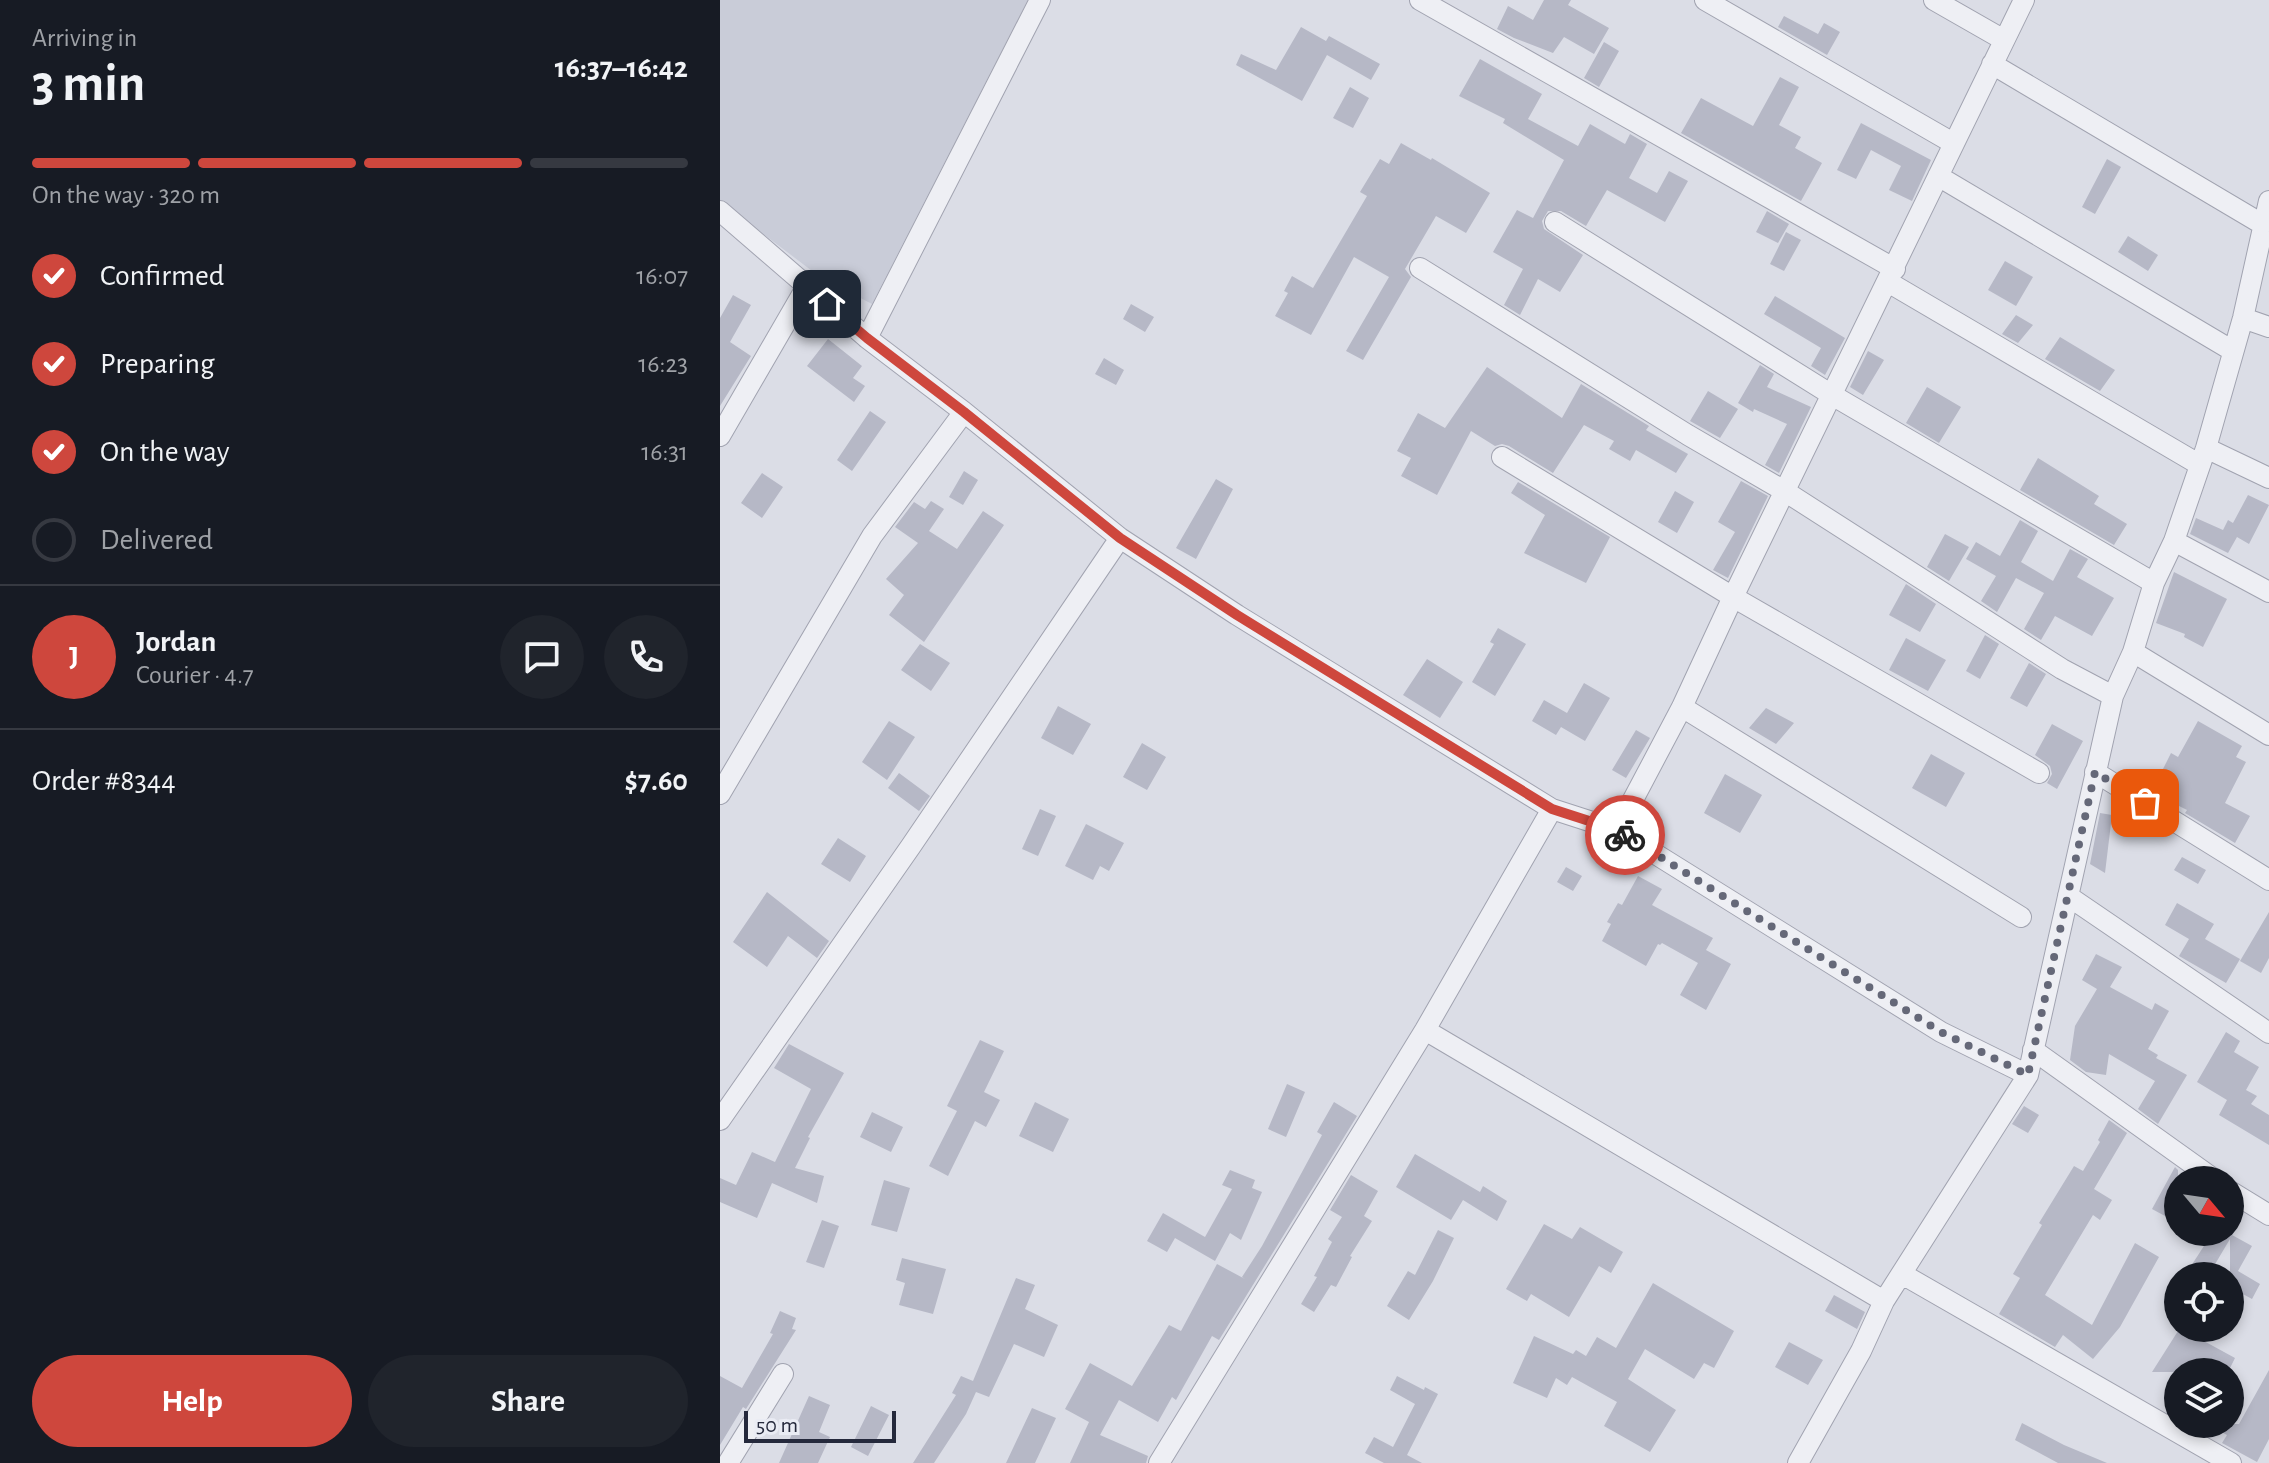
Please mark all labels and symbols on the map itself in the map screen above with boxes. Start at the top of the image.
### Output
pin [793,270,861,338]
pin [2111,769,2179,837]
courier [1585,795,1665,875]
north arrow [2164,1166,2244,1246]
scale bar [744,1407,896,1443]

